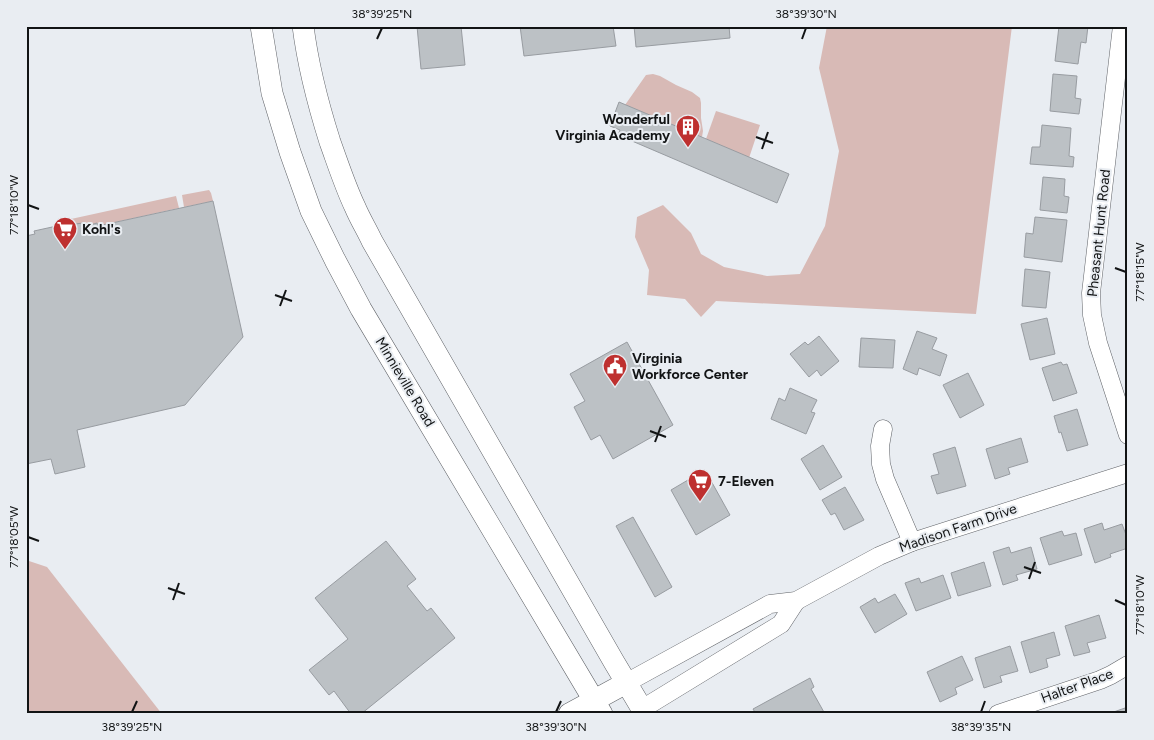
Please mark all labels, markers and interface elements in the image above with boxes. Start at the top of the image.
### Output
text: 38°39'25"N [352,7,412,21]
text: 38°39'30"N [775,7,837,21]
place label: Wonderful Virginia Academy [555,111,671,144]
building icon: Wonderful Virginia Academy [675,114,701,148]
street label: Pheasant Hunt Road [1084,168,1114,298]
text: 77°18'10"W [7,175,21,235]
supermarket icon: Kohl's [52,216,78,250]
place label: Kohl's [82,221,121,238]
text: 77°18'15"W [1133,242,1147,302]
street label: Minnieville Road [372,334,438,430]
place label: Virginia Workforce Center [632,350,749,383]
public building icon: Virginia Workforce Center [602,353,628,387]
supermarket icon: 7-Eleven [687,468,713,502]
place label: 7-Eleven [718,473,774,490]
street label: Madison Farm Drive [897,500,1019,556]
text: 77°18'05"W [7,506,21,568]
text: 77°18'10"W [1133,575,1147,635]
street label: Halter Place [1039,665,1116,707]
text: 38°39'25"N [102,720,162,734]
text: 38°39'30"N [525,720,587,734]
text: 38°39'35"N [951,720,1011,734]

